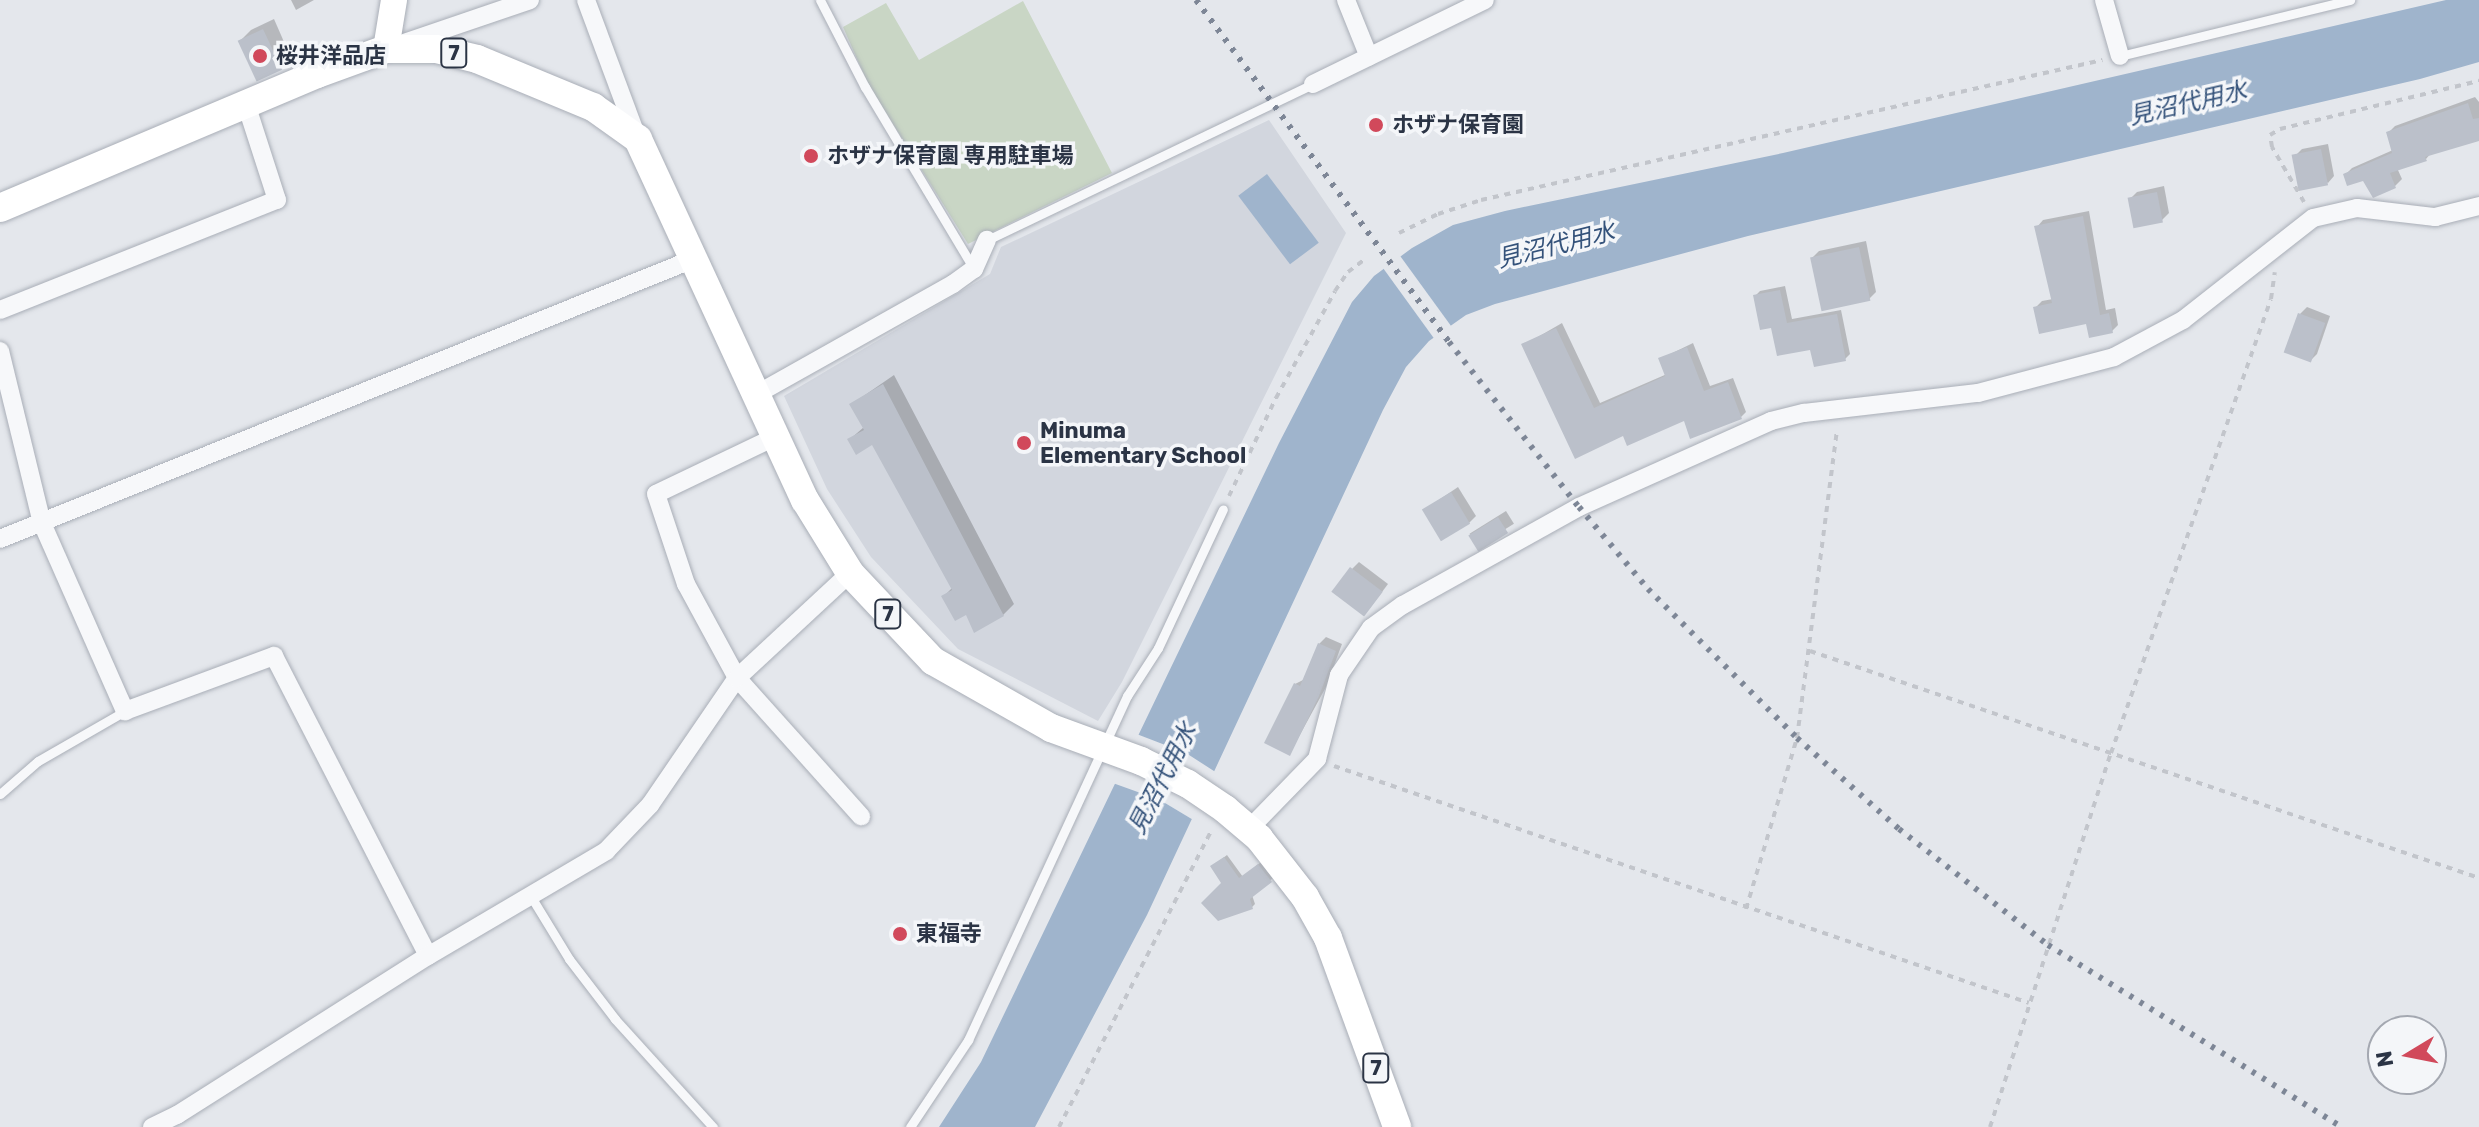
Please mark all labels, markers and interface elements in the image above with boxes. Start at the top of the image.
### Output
road number: 7 [440,37,468,69]
place label: 桜井洋品店 [276,43,386,69]
marker: 桜井洋品店 [251,47,269,65]
water label: 見沼代用水 [2126,76,2250,132]
place label: ホザナ保育園 [1392,112,1524,138]
marker: ホザナ保育園 [1367,116,1385,134]
place label: ホザナ保育園 専用駐車場 [827,143,1074,169]
marker: ホザナ保育園 専用駐車場 [802,147,820,165]
water label: 見沼代用水 [1494,218,1618,274]
place label: Minuma Elementary School [1040,417,1247,468]
marker: Minuma Elementary School [1015,434,1033,452]
road number: 7 [874,598,902,630]
water label: 見沼代用水 [1123,719,1203,839]
place label: 東福寺 [916,921,982,947]
marker: 東福寺 [891,925,909,943]
north arrow [2367,1015,2447,1095]
text: N [2370,1049,2400,1069]
road number: 7 [1362,1052,1390,1084]

